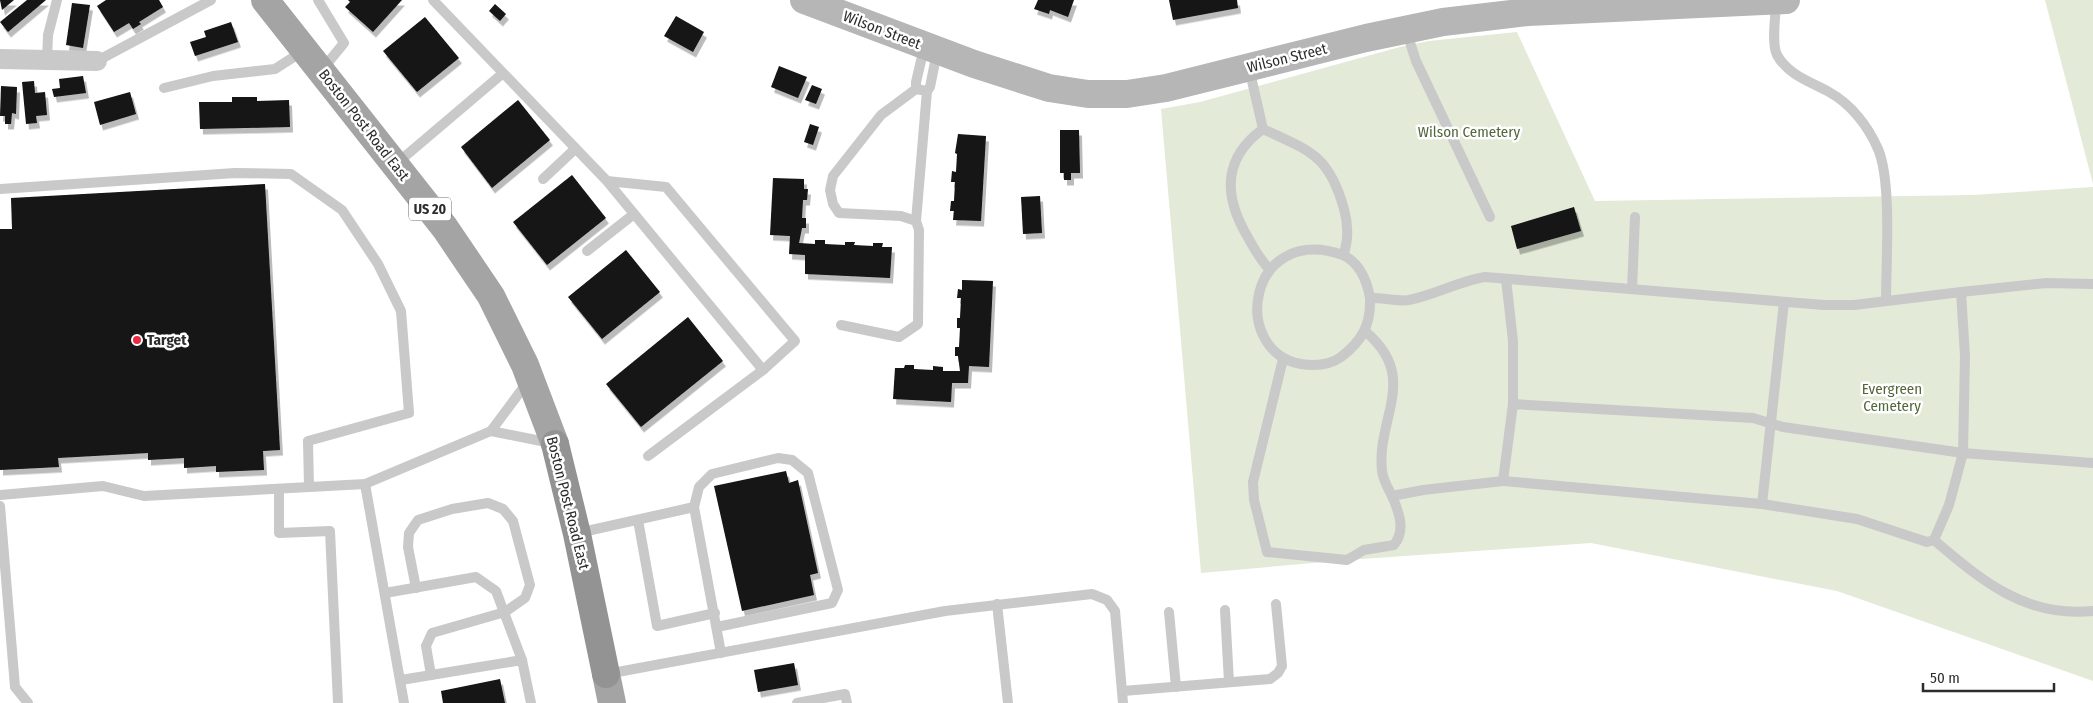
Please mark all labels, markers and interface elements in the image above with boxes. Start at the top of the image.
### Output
street label: Wilson Street [841,7,923,53]
street label: Wilson Street [1245,39,1329,77]
street label: Boston Post Road East [315,66,413,184]
park label: Wilson Cemetery [1418,123,1520,141]
road number: US 20 [409,198,451,220]
place label: Target [147,331,187,349]
marker: Target [131,334,143,346]
park label: Evergreen Cemetery [1862,380,1922,415]
street label: Boston Post Road East [543,435,593,572]
scale bar [1923,660,2054,692]
text: 50 m [1930,669,1960,687]

